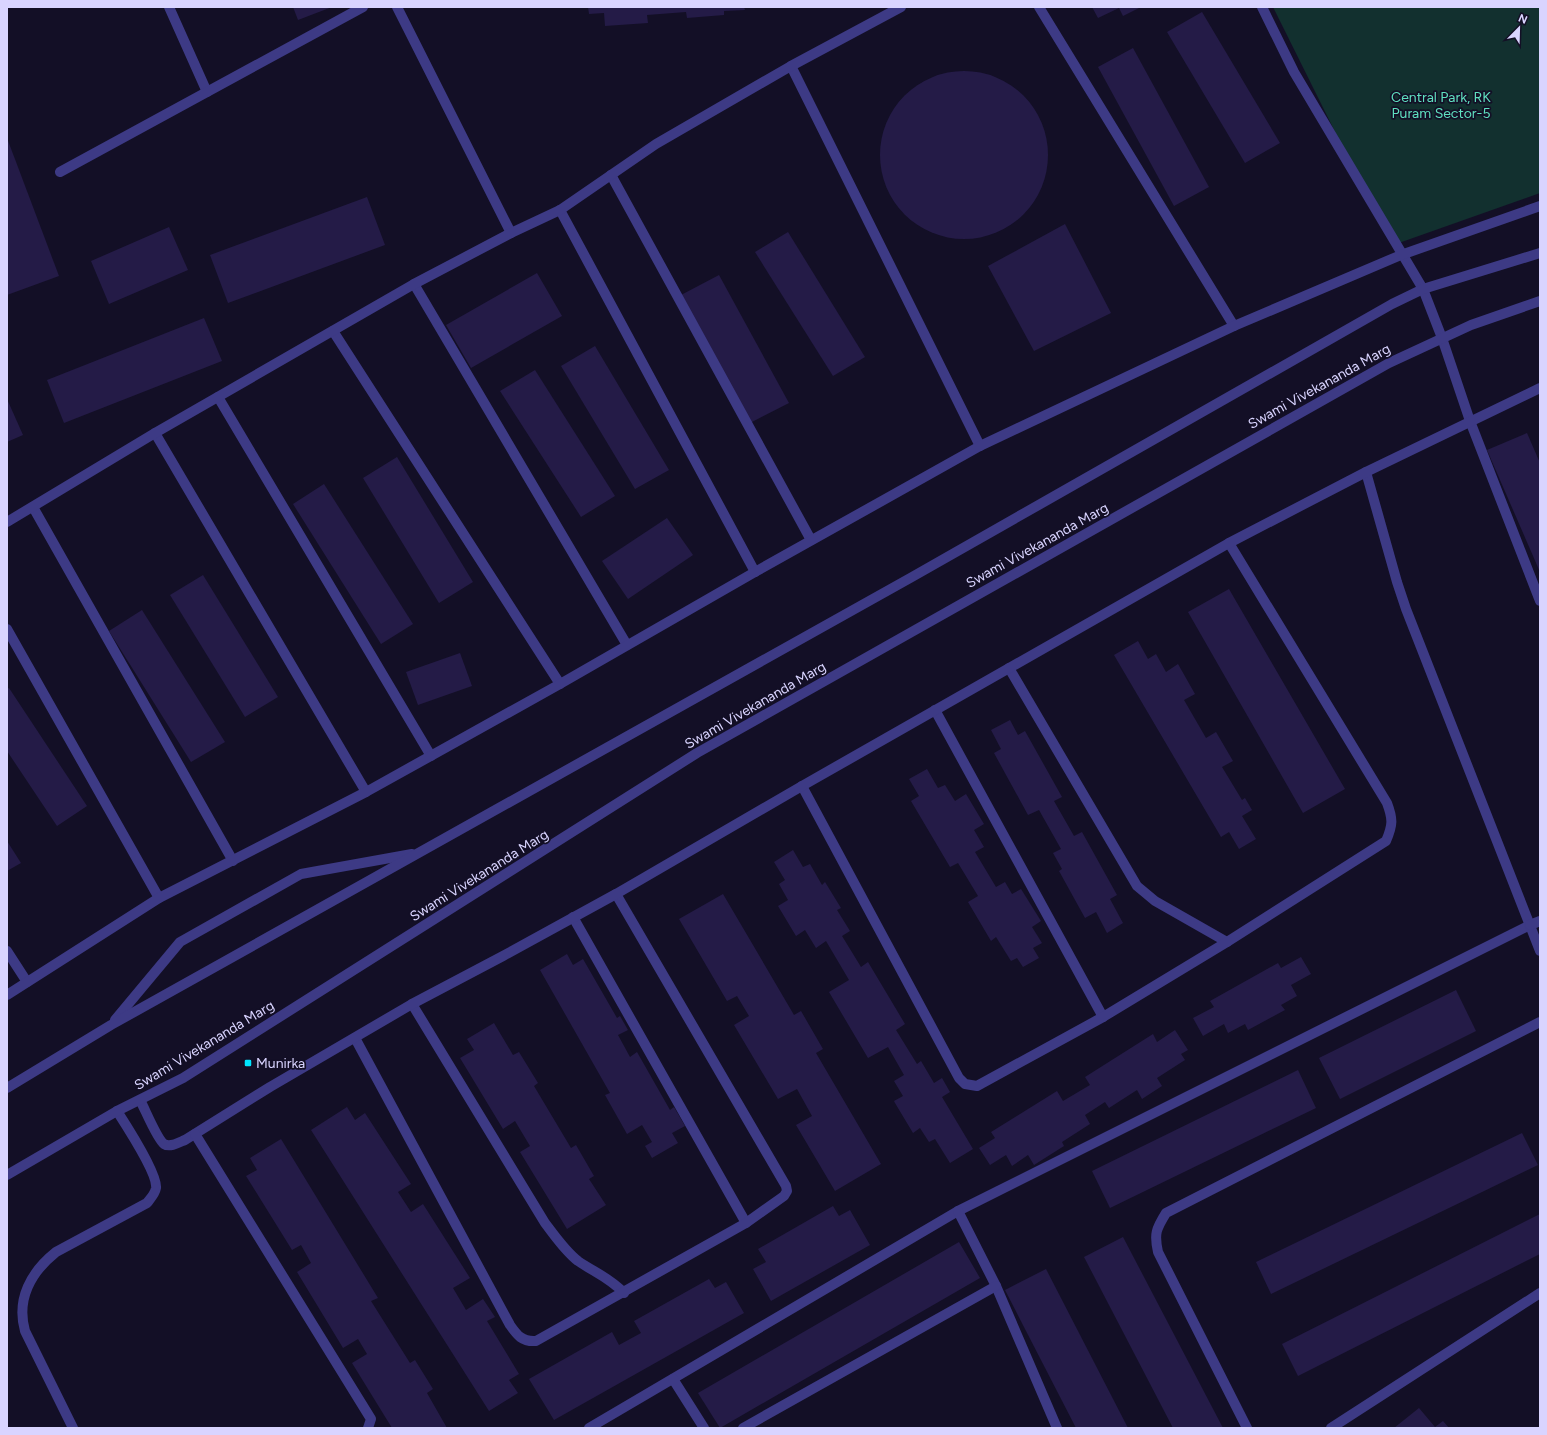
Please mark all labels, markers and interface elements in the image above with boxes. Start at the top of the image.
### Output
north arrow [1499,8,1539,48]
text: N [1516,12,1529,27]
park label: Central Park, RK Puram Sector-5 [1391,89,1491,122]
street label: Swami Vivekananda Marg [1245,340,1393,433]
street label: Swami Vivekananda Marg [963,499,1111,592]
street label: Swami Vivekananda Marg [682,658,829,753]
street label: Swami Vivekananda Marg [407,826,552,925]
street label: Swami Vivekananda Marg [131,997,277,1094]
place label: Munirka [256,1055,305,1072]
marker: Munirka [243,1058,253,1068]

